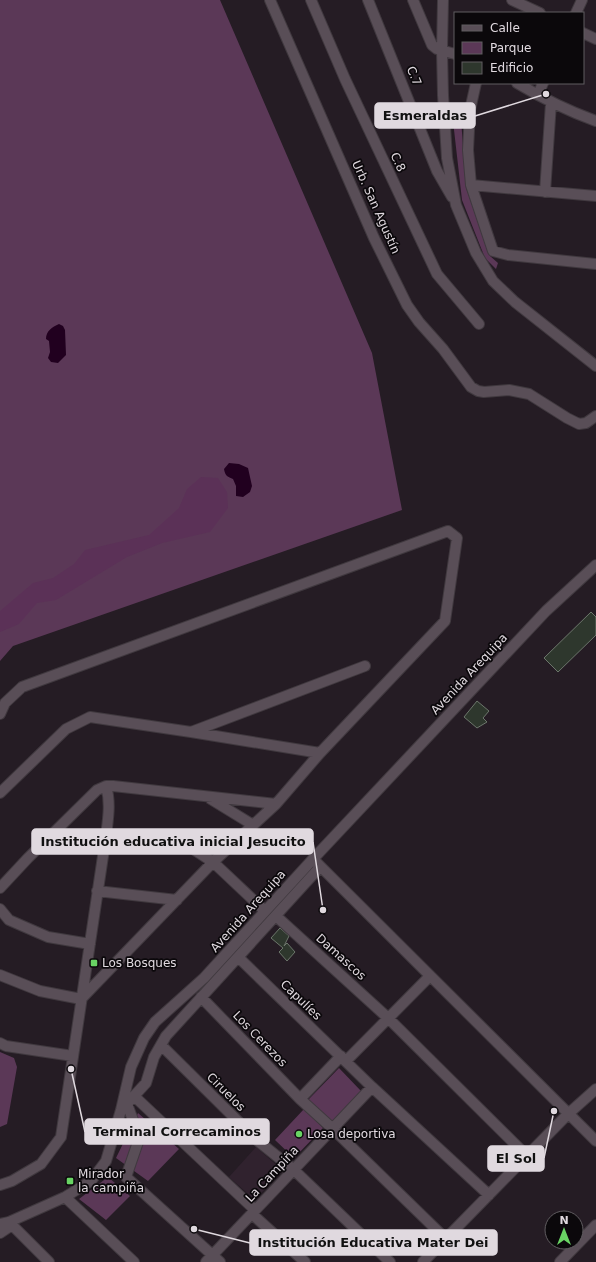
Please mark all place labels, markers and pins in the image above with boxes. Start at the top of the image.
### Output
callout: Esmeraldas [375,103,475,128]
callout: Institución educativa inicial Jesucito [32,829,313,854]
place label: Los Bosques [102,956,177,970]
marker: Los Bosques [89,958,99,968]
callout: Terminal Correcaminos [85,1119,269,1144]
place label: Losa deportiva [307,1127,396,1141]
marker: Losa deportiva [294,1129,304,1139]
callout: El Sol [488,1146,544,1171]
place label: Mirador la campiña [78,1167,144,1195]
marker: Mirador la campiña [65,1176,75,1186]
callout: Institución Educativa Mater Dei [250,1230,497,1255]

